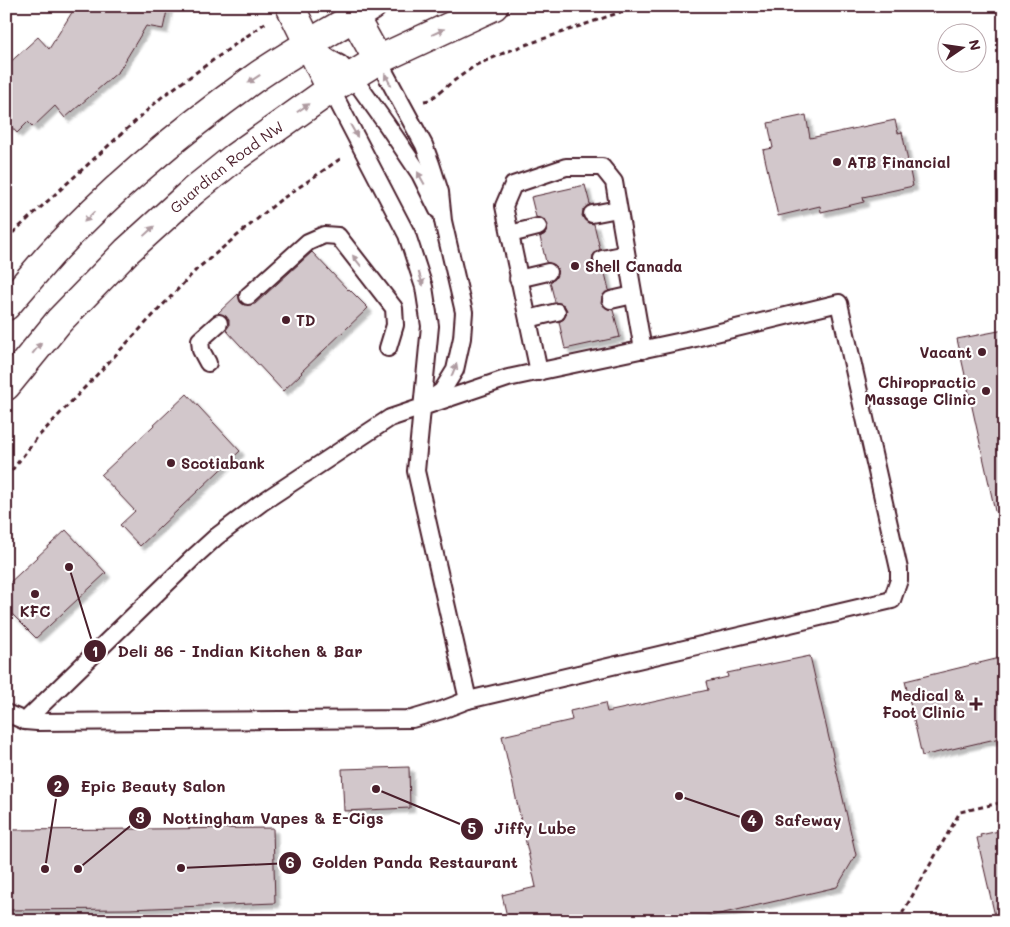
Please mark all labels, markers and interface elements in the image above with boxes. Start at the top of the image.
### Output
north arrow [938,22,988,72]
one-way arrow [430,28,445,36]
text: N [965,38,986,52]
one-way arrow [384,72,392,87]
one-way arrow [247,75,261,84]
one-way arrow [296,103,310,113]
street label: Guardian Road NW [165,116,287,217]
one-way arrow [350,124,358,139]
place label: ATB Financial [847,152,950,172]
marker: ATB Financial [831,156,843,168]
one-way arrow [417,171,425,185]
one-way arrow [83,210,95,222]
one-way arrow [142,225,154,237]
one-way arrow [352,255,363,268]
place label: Shell Canada [585,256,682,276]
marker: Shell Canada [569,260,581,272]
one-way arrow [418,272,426,287]
place label: TD [296,310,316,330]
marker: TD [280,314,292,326]
one-way arrow [31,342,42,355]
place label: Vacant [919,342,972,362]
marker: Vacant [976,346,988,358]
one-way arrow [450,363,458,377]
place label: Chiropractic Massage Clinic [864,372,976,409]
marker: Chiropractic Massage Clinic [980,385,992,397]
place label: Scotiabank [181,453,265,473]
marker: Scotiabank [165,457,177,469]
marker: KFC [29,588,41,600]
place label: KFC [20,601,50,621]
callout: Deli 86 - Indian Kitchen & Bar [83,636,373,667]
text: Deli 86 - Indian Kitchen & Bar [117,640,363,661]
text: 1 [92,641,98,661]
place label: Medical & Foot Clinic [882,685,965,722]
marker: Medical & Foot Clinic [969,697,983,711]
callout: Epic Beauty Salon [46,771,236,802]
text: Epic Beauty Salon [81,775,225,796]
text: 2 [54,776,62,796]
callout: Nottingham Vapes & E-Cigs [127,802,394,833]
callout: Safeway [740,805,852,836]
text: 3 [135,807,145,827]
text: Nottingham Vapes & E-Cigs [162,807,384,828]
text: Safeway [774,809,842,830]
text: 4 [747,810,757,830]
callout: Jiffy Lube [459,813,586,844]
text: Jiffy Lube [494,817,576,838]
text: 5 [468,818,477,838]
callout: Golden Panda Restaurant [277,847,528,878]
text: Golden Panda Restaurant [312,851,518,872]
text: 6 [285,852,295,872]

